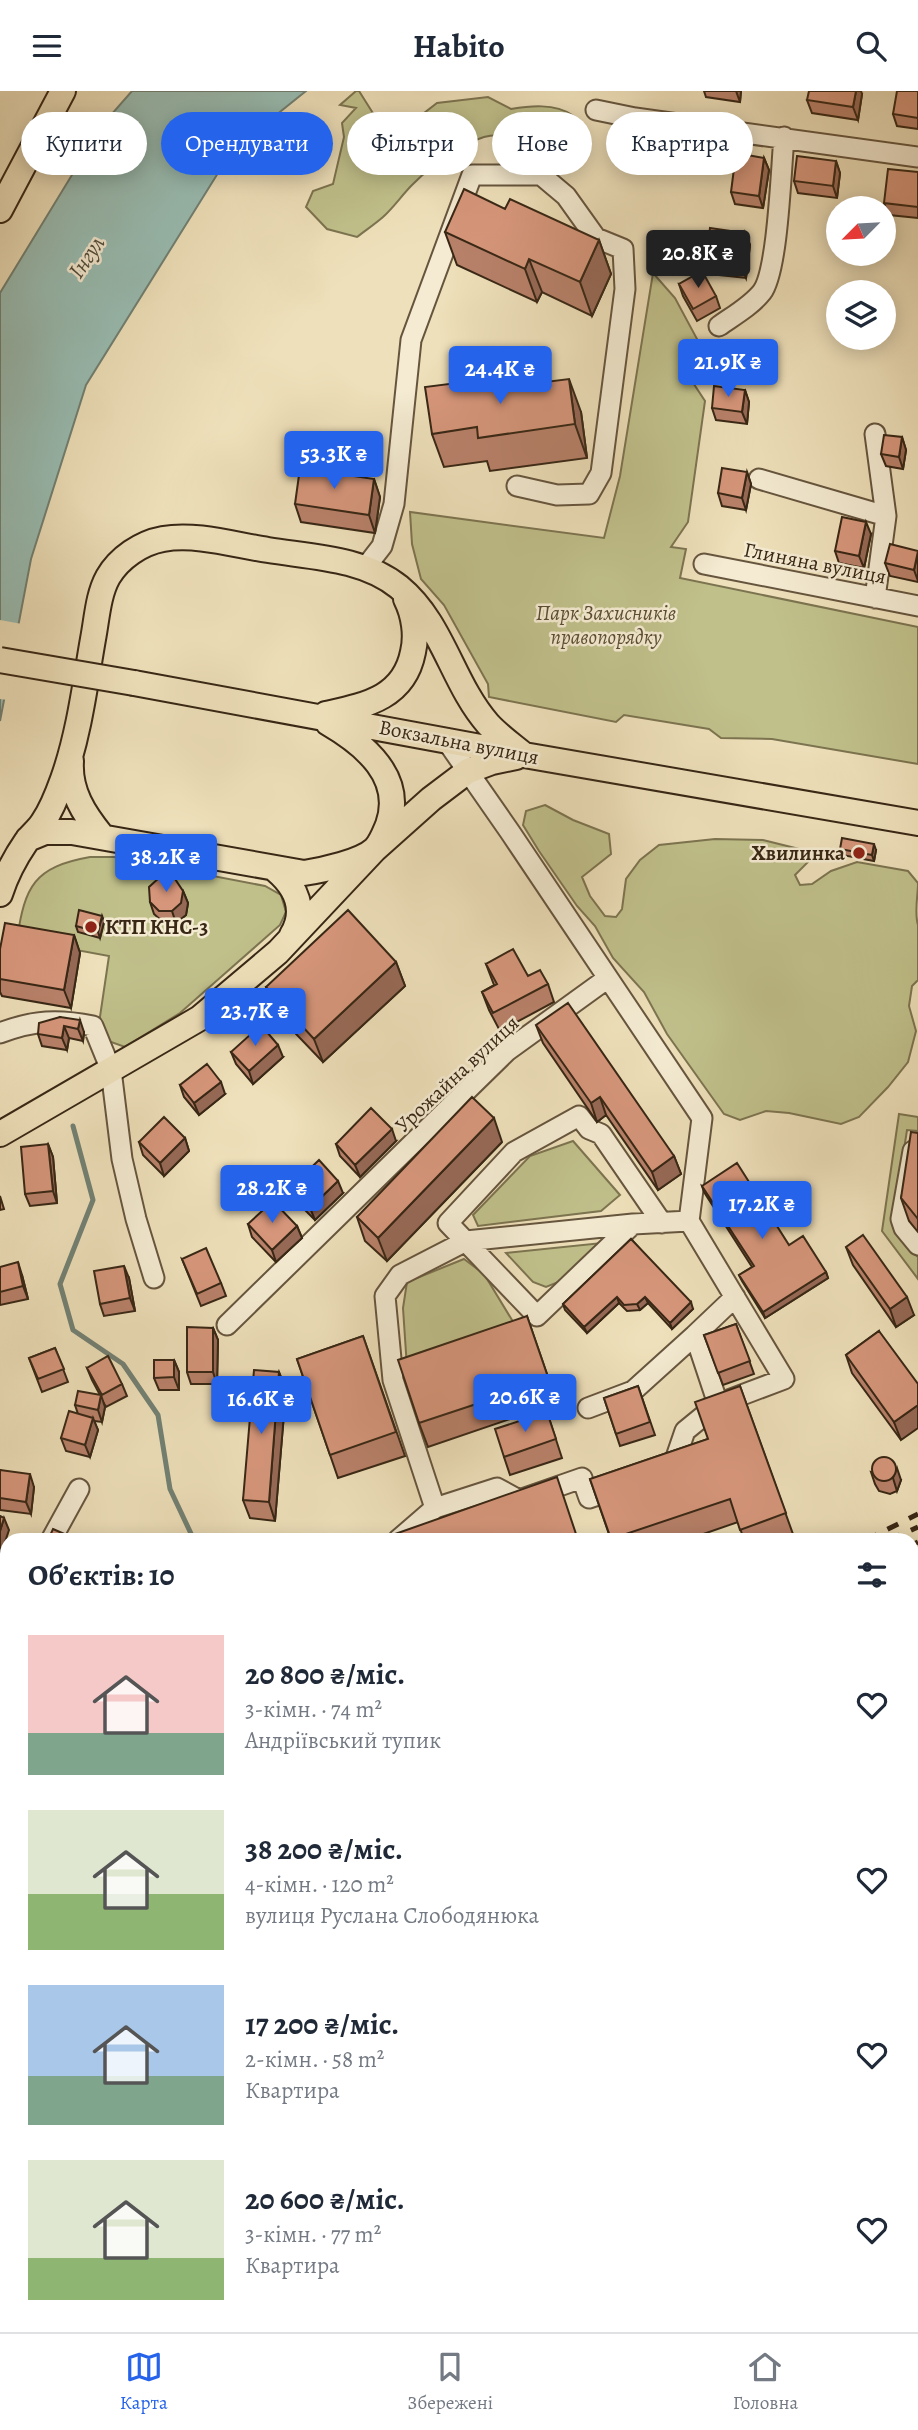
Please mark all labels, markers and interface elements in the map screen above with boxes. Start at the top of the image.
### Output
text: Habito [413,24,505,68]
icon: menu [28,27,66,65]
icon: search [852,27,890,65]
chip: Купити [21,112,147,175]
chip: Орендувати [161,112,333,175]
chip: Фільтри [347,112,478,175]
chip: Нове [492,112,592,175]
chip: Квартира [606,112,753,175]
north arrow [826,196,896,266]
map controls [826,196,896,350]
water label: Інгул [61,230,112,285]
pin: 20.8K ₴ [633,231,763,290]
text: 20.8K ₴ [662,237,734,268]
button: layers [826,280,896,350]
pin: 21.9K ₴ [663,339,793,399]
text: 21.9K ₴ [694,346,762,377]
pin: 24.4K ₴ [435,347,565,406]
text: 24.4K ₴ [465,353,535,384]
pin: 53.3K ₴ [269,431,399,491]
text: 53.3K ₴ [300,438,368,469]
street label: Глиняна вулиця [741,535,889,591]
park label: Парк Захисників правопорядку [536,599,676,651]
street label: Вокзальна вулиця [377,713,541,771]
pin: 38.2K ₴ [101,835,231,894]
place label: Хвилинка [751,839,845,867]
text: 38.2K ₴ [131,841,201,872]
marker: Хвилинка [851,845,867,861]
place label: КТП КНС-3 [105,913,208,941]
marker: КТП КНС-3 [83,919,99,935]
pin: 23.7K ₴ [190,989,320,1048]
text: 23.7K ₴ [221,995,289,1026]
street label: Урожайна вулиця [389,1009,525,1139]
pin: 28.2K ₴ [207,1165,337,1225]
text: 28.2K ₴ [236,1172,308,1203]
pin: 17.2K ₴ [697,1181,827,1241]
text: 17.2K ₴ [729,1188,795,1219]
pin: 20.6K ₴ [460,1375,590,1434]
pin: 16.6K ₴ [196,1377,326,1436]
text: 20.6K ₴ [489,1381,561,1412]
text: 16.6K ₴ [227,1383,295,1414]
text: Об’єктів: 10 [28,1555,175,1595]
icon: filters [853,1556,891,1594]
text: 20 800 ₴/міс. [245,1654,405,1694]
icon: home [84,1663,168,1747]
icon: heart [853,1686,891,1724]
text: 3-кімн. · 74 m² [245,1694,382,1725]
text: Андріївський тупик [245,1725,441,1756]
text: 38 200 ₴/міс. [245,1829,403,1869]
icon: home [84,1838,168,1922]
icon: heart [853,1861,891,1899]
text: 4-кімн. · 120 m² [245,1869,394,1900]
text: вулиця Руслана Слободянюка [245,1900,539,1931]
text: 17 200 ₴/міс. [245,2004,399,2044]
icon: home [84,2013,168,2097]
icon: heart [853,2036,891,2074]
text: 2-кімн. · 58 m² [245,2044,384,2075]
text: Квартира [245,2075,340,2106]
text: 20 600 ₴/міс. [245,2179,405,2219]
icon: home [84,2188,168,2272]
icon: heart [853,2211,891,2249]
text: 3-кімн. · 77 m² [245,2219,381,2250]
text: Квартира [245,2250,340,2281]
tab: Карта [120,2348,168,2416]
tab: Збережені [407,2348,493,2416]
tab: Головна [733,2348,798,2416]

